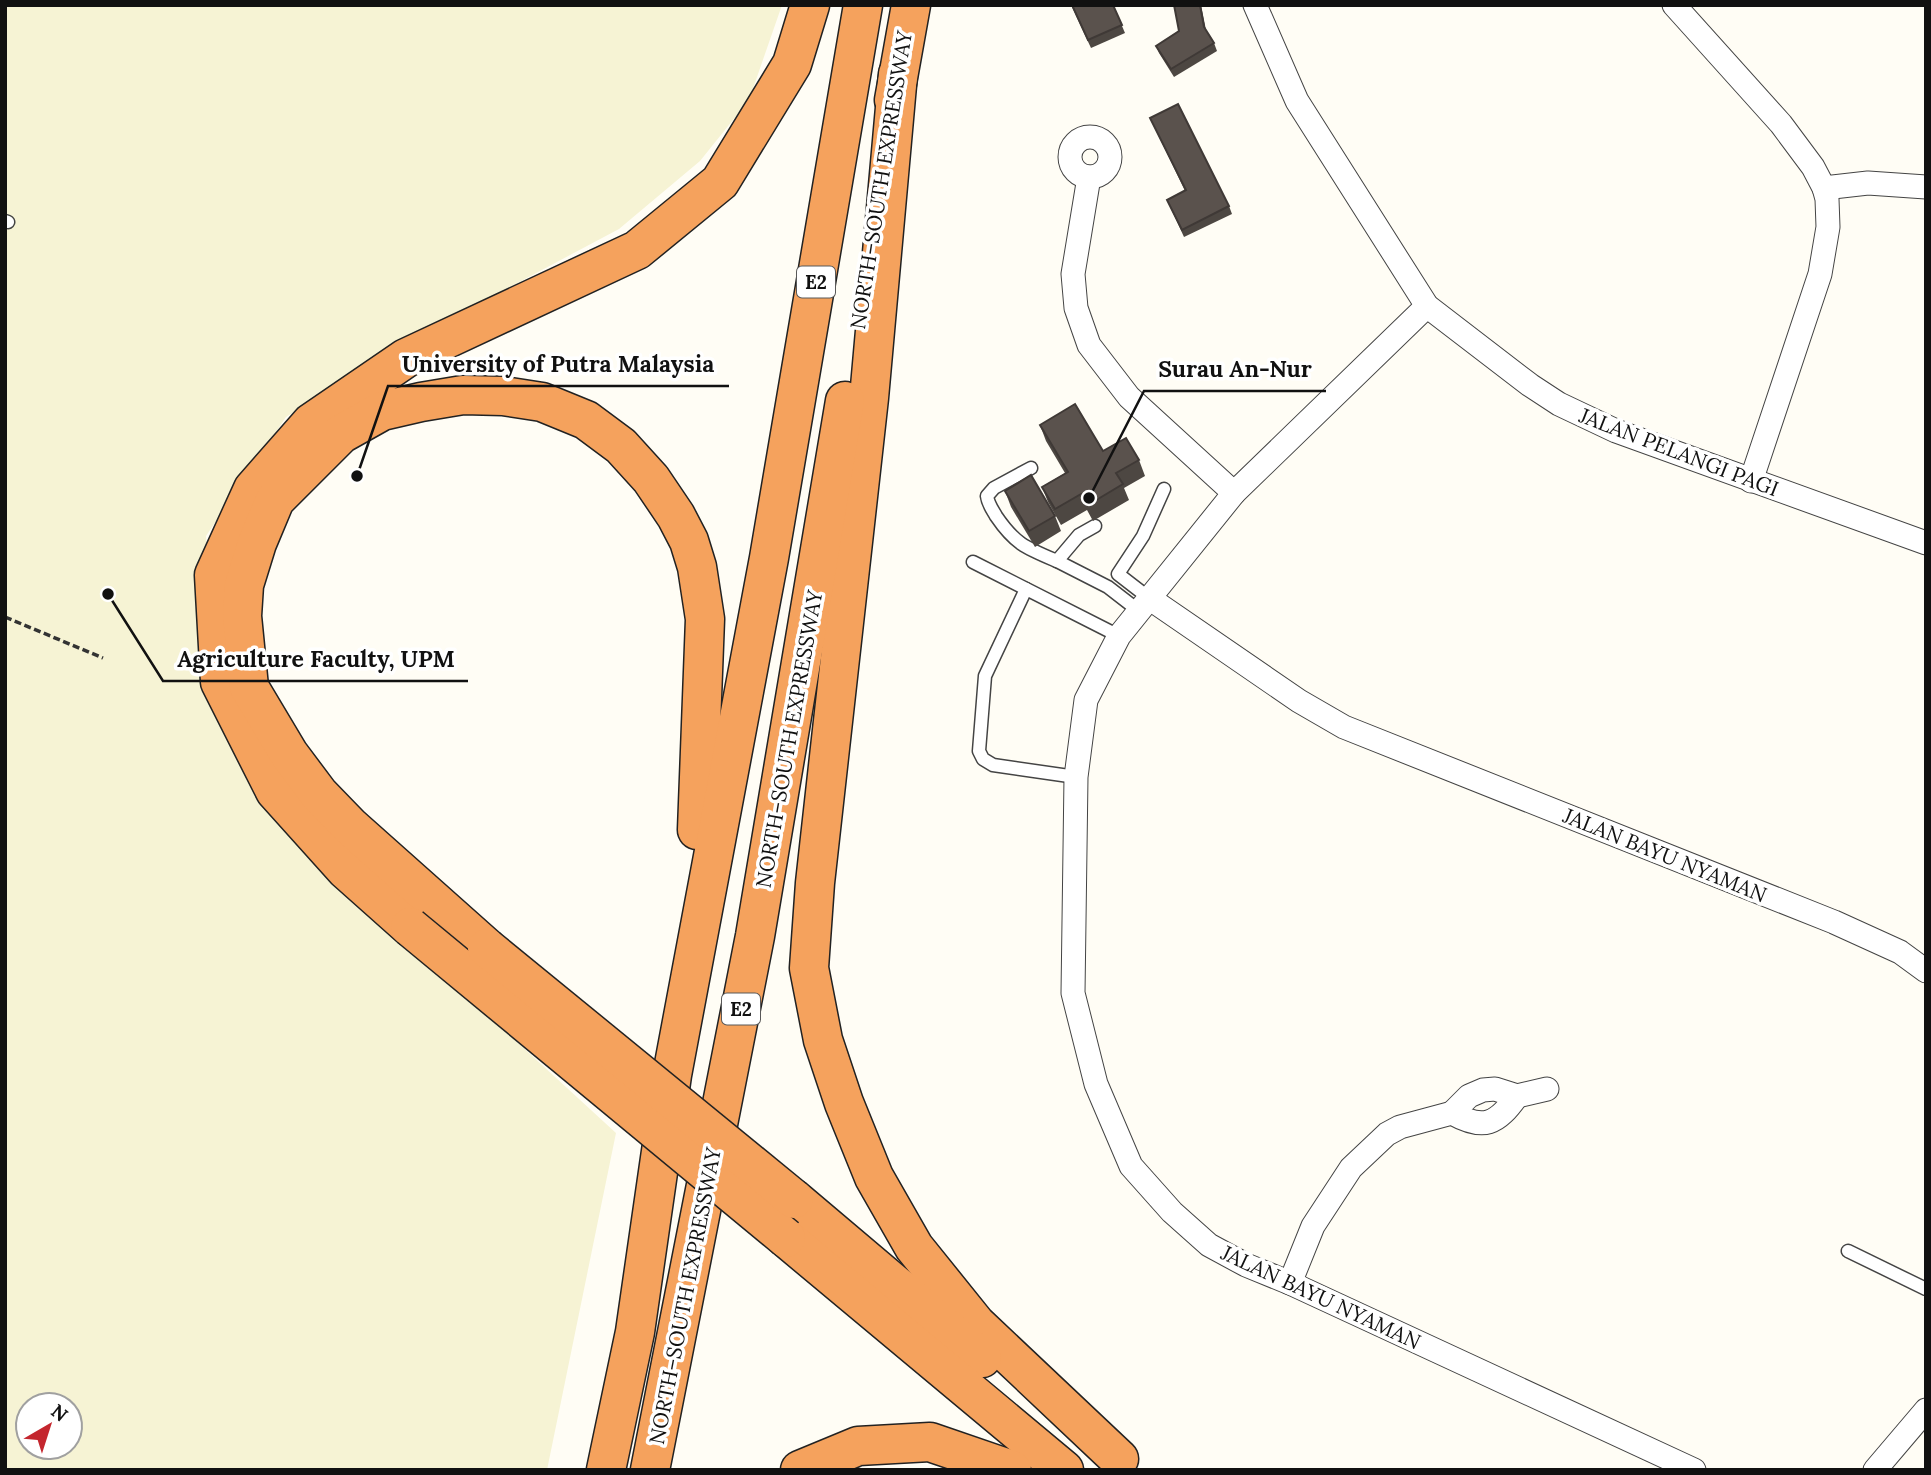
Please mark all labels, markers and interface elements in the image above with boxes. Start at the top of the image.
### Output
street label: NORTH–SOUTH EXPRESSWAY [844,28,918,331]
road number: E2 [797,266,835,298]
callout: University of Putra Malaysia [388,342,729,386]
callout: Surau An-Nur [1144,347,1326,391]
text: University of Putra Malaysia [402,349,714,378]
text: Surau An-Nur [1158,354,1312,383]
street label: JALAN PELANGI PAGI [1575,401,1783,502]
street label: NORTH–SOUTH EXPRESSWAY [749,587,829,890]
callout: Agriculture Faculty, UPM [163,637,468,681]
text: Agriculture Faculty, UPM [177,644,455,673]
street label: JALAN BAYU NYAMAN [1558,801,1771,908]
road number: E2 [722,993,760,1024]
street label: NORTH–SOUTH EXPRESSWAY [643,1145,727,1447]
street label: JALAN BAYU NYAMAN [1216,1238,1425,1355]
north arrow [14,1391,84,1461]
text: N [46,1399,73,1427]

